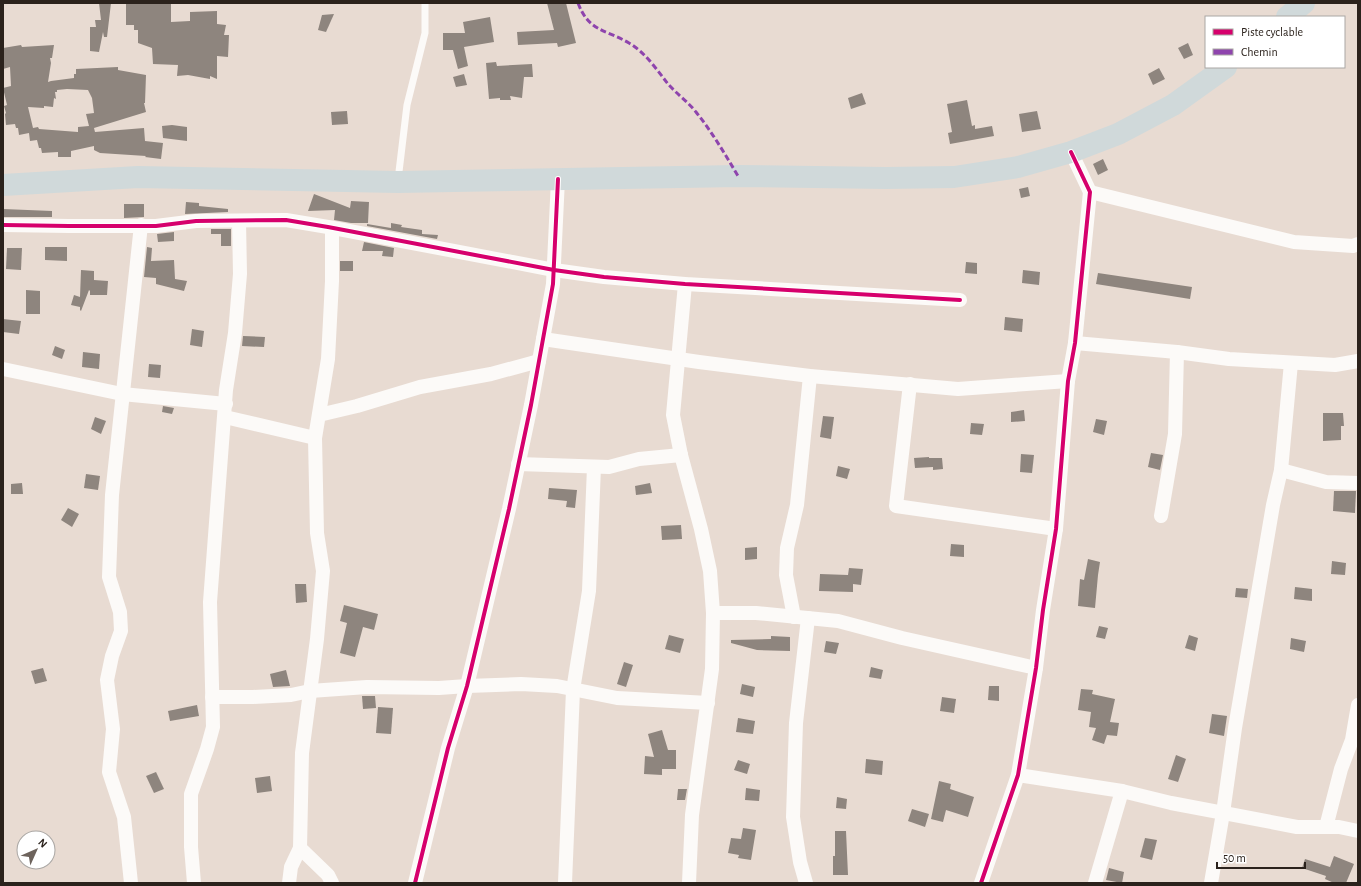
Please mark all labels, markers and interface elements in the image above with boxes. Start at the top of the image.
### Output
legend [1205,16,1345,68]
text: Piste cyclable [1241,26,1303,39]
text: Chemin [1241,46,1278,58]
north arrow [16,830,56,870]
text: N [36,837,49,850]
scale bar [1217,844,1305,870]
text: 50 m [1223,852,1246,864]

